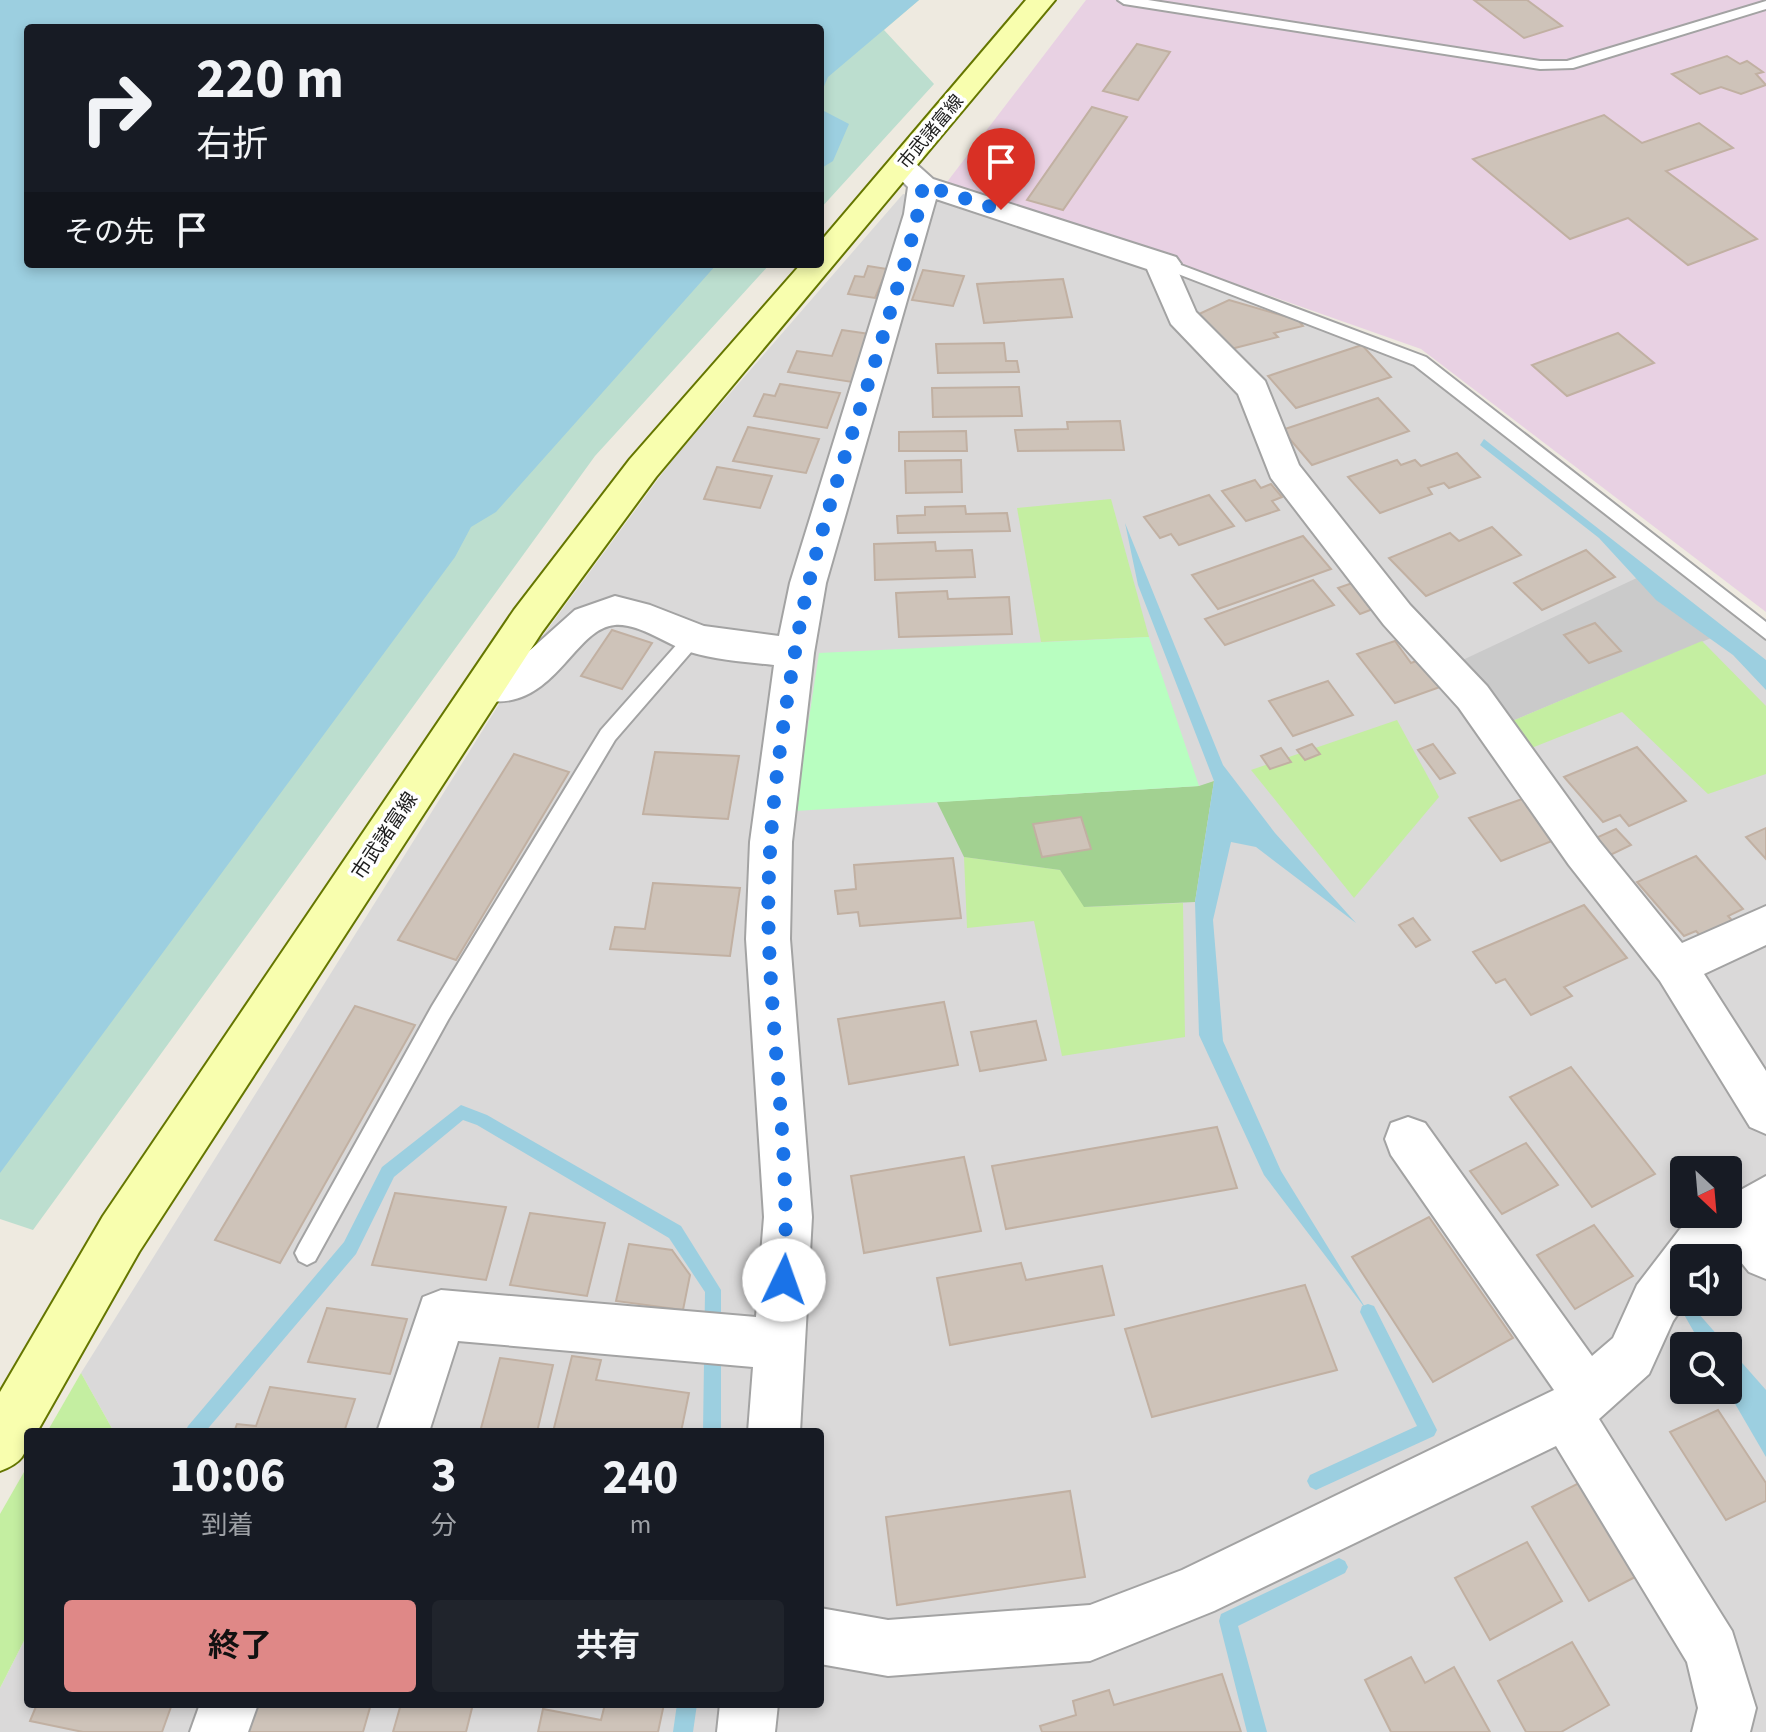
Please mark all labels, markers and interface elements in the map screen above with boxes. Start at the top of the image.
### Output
text: 220 m [196,40,344,119]
icon: right [64,56,168,160]
street label: 市武諸富線 [892,89,970,175]
text: 右折 [196,119,268,170]
pin [967,128,1035,210]
icon: arrive [979,140,1023,184]
icon: arrive [170,208,214,252]
text: その先 [64,211,154,254]
street label: 市武諸富線 [345,787,425,885]
north arrow [1670,1156,1742,1228]
map controls [1670,1156,1742,1404]
position arrow [742,1238,826,1322]
button: sound [1670,1244,1742,1316]
button: search [1670,1332,1742,1404]
text: 10:06 [170,1442,285,1510]
text: 3 [431,1442,457,1510]
text: 240 [602,1444,678,1512]
text: m [630,1506,651,1543]
text: 到着 [201,1507,253,1544]
text: 分 [431,1507,457,1544]
button: 終了 [64,1600,416,1692]
button: 共有 [432,1600,784,1692]

